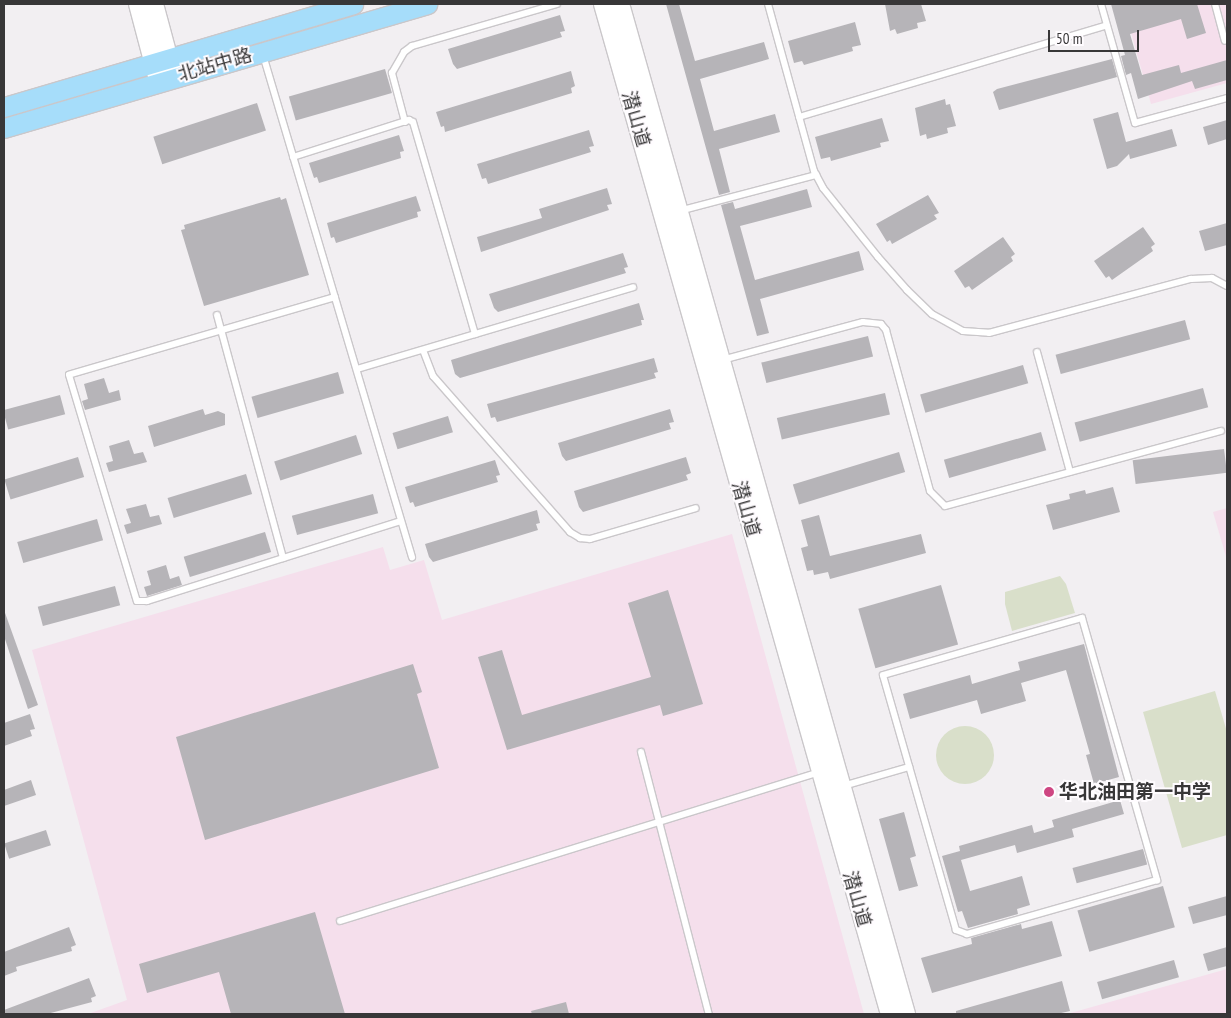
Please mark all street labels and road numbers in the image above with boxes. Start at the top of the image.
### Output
street label: 北站中路 [175,44,255,86]
street label: 潜山道 [617,88,655,150]
street label: 潜山道 [727,478,765,540]
street label: 潜山道 [838,868,876,930]

